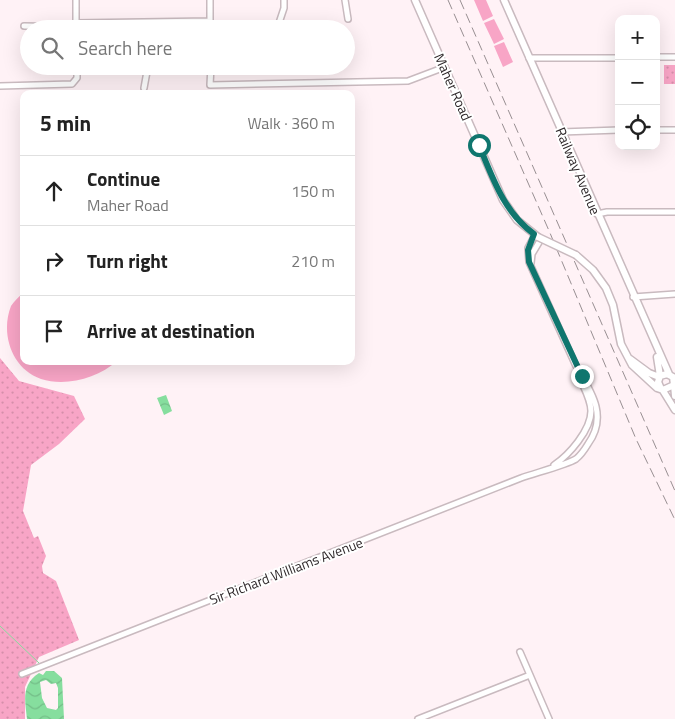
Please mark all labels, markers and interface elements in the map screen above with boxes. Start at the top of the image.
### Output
map controls [615,15,660,150]
button: + [615,15,660,60]
search box [20,20,355,75]
text: Search here [78,33,172,62]
icon: search [38,34,66,62]
street label: Maher Road [429,50,478,124]
button: − [615,60,660,105]
button: locate [615,105,660,150]
text: 5 min [40,107,91,139]
text: Walk · 360 m [247,111,335,135]
street label: Railway Avenue [551,124,606,218]
route start [468,134,491,157]
text: Continue [87,164,160,193]
icon: ahead [40,177,68,205]
text: 150 m [291,179,335,203]
text: Maher Road [87,193,169,217]
text: Turn right [87,246,168,275]
icon: right [40,247,68,275]
text: 210 m [291,249,335,273]
text: Arrive at destination [87,316,255,345]
icon: arrive [40,317,68,345]
route end [571,365,594,388]
street label: Sir Richard Williams Avenue [206,531,366,610]

